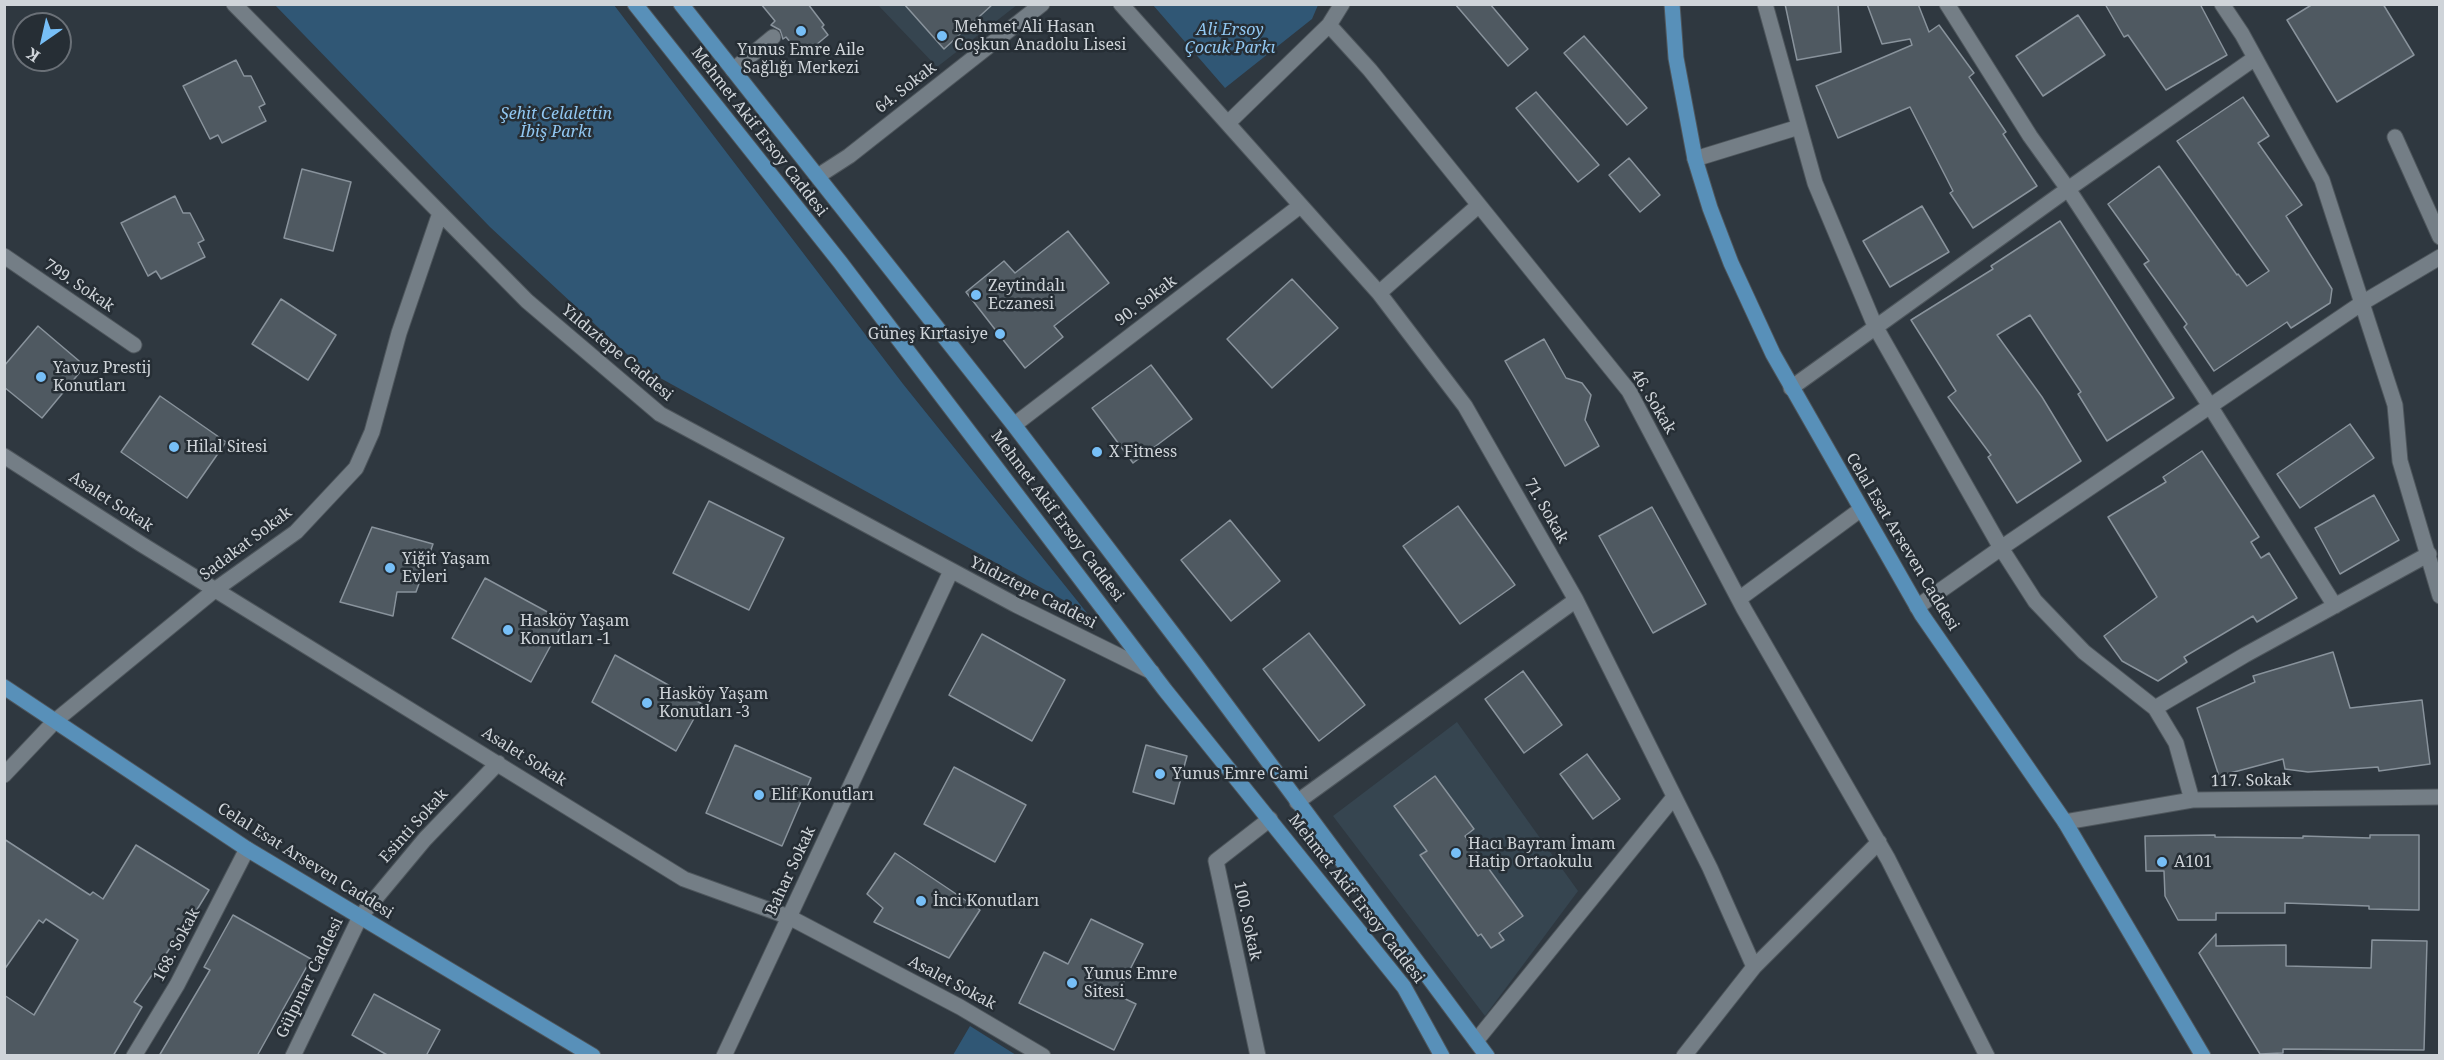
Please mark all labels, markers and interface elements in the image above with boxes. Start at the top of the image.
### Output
north arrow [12,12,72,72]
place label: Mehmet Ali Hasan Coşkun Anadolu Lisesi [954,17,1126,55]
park label: Ali Ersoy Çocuk Parkı [1185,20,1275,58]
marker: Yunus Emre Aile Sağlığı Merkezi [794,24,808,38]
marker: Mehmet Ali Hasan Coşkun Anadolu Lisesi [935,29,949,43]
place label: Yunus Emre Aile Sağlığı Merkezi [737,40,865,78]
text: K [22,43,44,68]
street label: Mehmet Akif Ersoy Caddesi [687,44,831,220]
street label: 64. Sokak [872,58,940,118]
park label: Şehit Celalettin İbiş Parkı [500,104,612,142]
street label: 799. Sokak [40,255,118,317]
street label: 90. Sokak [1112,272,1180,330]
place label: Zeytindalı Eczanesi [988,276,1065,314]
marker: Zeytindalı Eczanesi [969,288,983,302]
street label: Yıldıztepe Caddesi [557,301,677,405]
place label: Güneş Kırtasiye [868,324,988,344]
marker: Güneş Kırtasiye [993,327,1007,341]
place label: Yavuz Prestij Konutları [53,358,151,396]
street label: 46. Sokak [1626,366,1680,438]
marker: Yavuz Prestij Konutları [34,370,48,384]
street label: Mehmet Akif Ersoy Caddesi [986,427,1128,605]
place label: Hilal Sitesi [186,437,267,457]
marker: Hilal Sitesi [167,440,181,454]
place label: X Fitness [1109,442,1177,462]
marker: X Fitness [1090,445,1104,459]
street label: Celal Esat Arseven Caddesi [1841,450,1963,634]
street label: Asalet Sokak [65,468,157,536]
street label: 71. Sokak [1520,475,1572,547]
street label: Sadakat Sokak [196,503,296,585]
place label: Yiğit Yaşam Evleri [402,549,490,587]
street label: Yıldıztepe Caddesi [967,553,1099,633]
marker: Yiğit Yaşam Evleri [383,561,397,575]
place label: Hasköy Yaşam Konutları -1 [520,611,629,649]
marker: Hasköy Yaşam Konutları -1 [501,623,515,637]
place label: Hasköy Yaşam Konutları -3 [659,684,768,722]
marker: Hasköy Yaşam Konutları -3 [640,696,654,710]
street label: Asalet Sokak [478,723,570,791]
place label: Yunus Emre Cami [1172,764,1308,784]
marker: Yunus Emre Cami [1153,767,1167,781]
street label: 117. Sokak [2211,771,2291,791]
street label: Esinti Sokak [376,785,452,867]
place label: Elif Konutları [771,785,874,805]
marker: Elif Konutları [752,788,766,802]
street label: Celal Esat Arseven Caddesi [214,799,396,923]
street label: Mehmet Akif Ersoy Caddesi [1284,811,1428,987]
street label: Bahar Sokak [762,823,820,919]
place label: Hacı Bayram İmam Hatip Ortaokulu [1468,834,1616,872]
marker: Hacı Bayram İmam Hatip Ortaokulu [1449,846,1463,860]
place label: A101 [2174,852,2212,872]
marker: A101 [2155,855,2169,869]
street label: 100. Sokak [1229,880,1265,962]
place label: İnci Konutları [933,891,1039,911]
marker: İnci Konutları [914,894,928,908]
street label: 168. Sokak [150,905,204,985]
street label: Gülpınar Caddesi [272,915,348,1041]
street label: Asalet Sokak [905,952,999,1014]
place label: Yunus Emre Sitesi [1084,964,1177,1002]
marker: Yunus Emre Sitesi [1065,976,1079,990]

